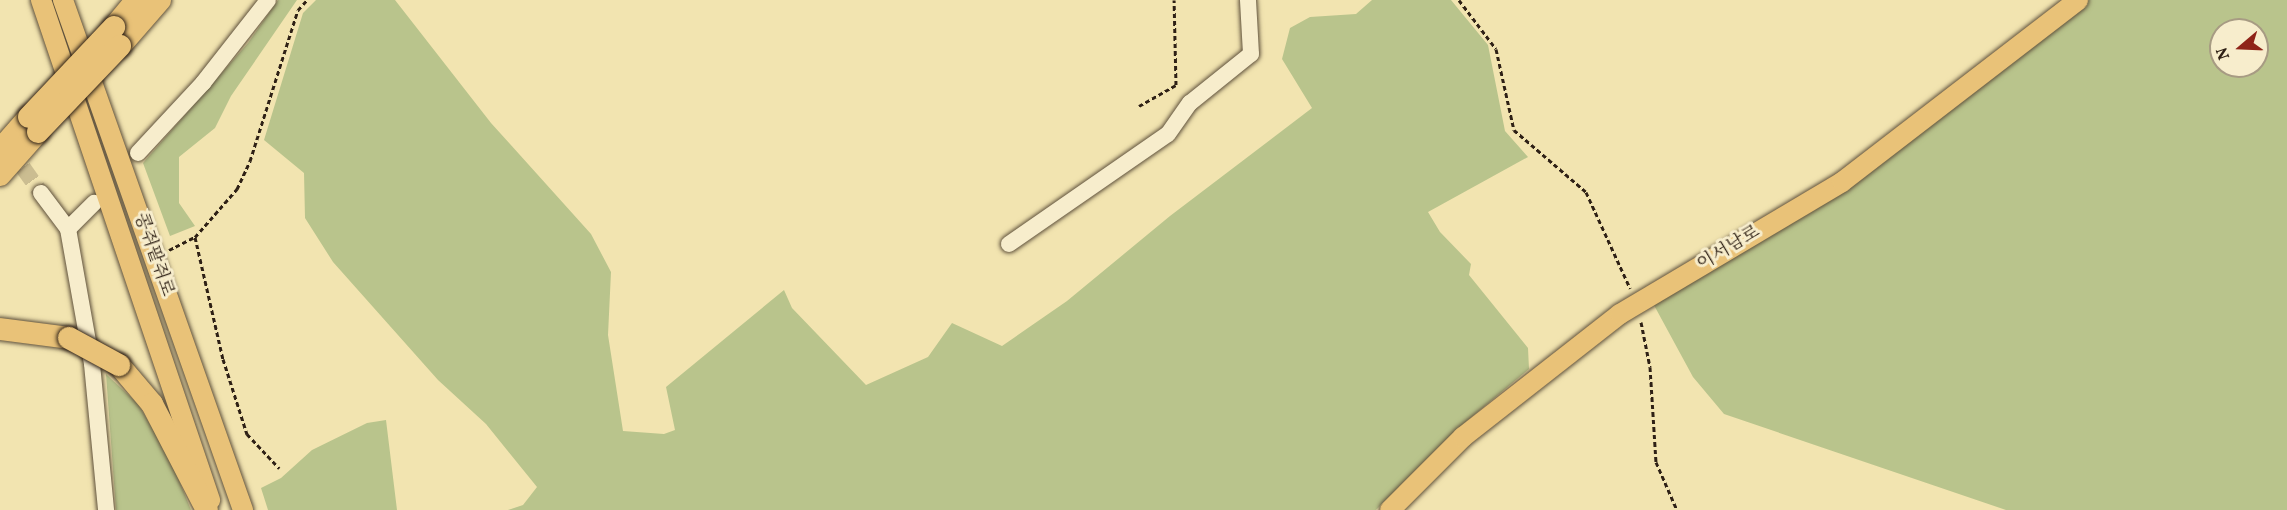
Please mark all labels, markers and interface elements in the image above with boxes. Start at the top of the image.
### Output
north arrow [2209,18,2269,78]
text: N [2212,44,2236,62]
street label: 콩쥐팥쥐로 [129,210,177,300]
street label: 이서남로 [1694,222,1764,276]

